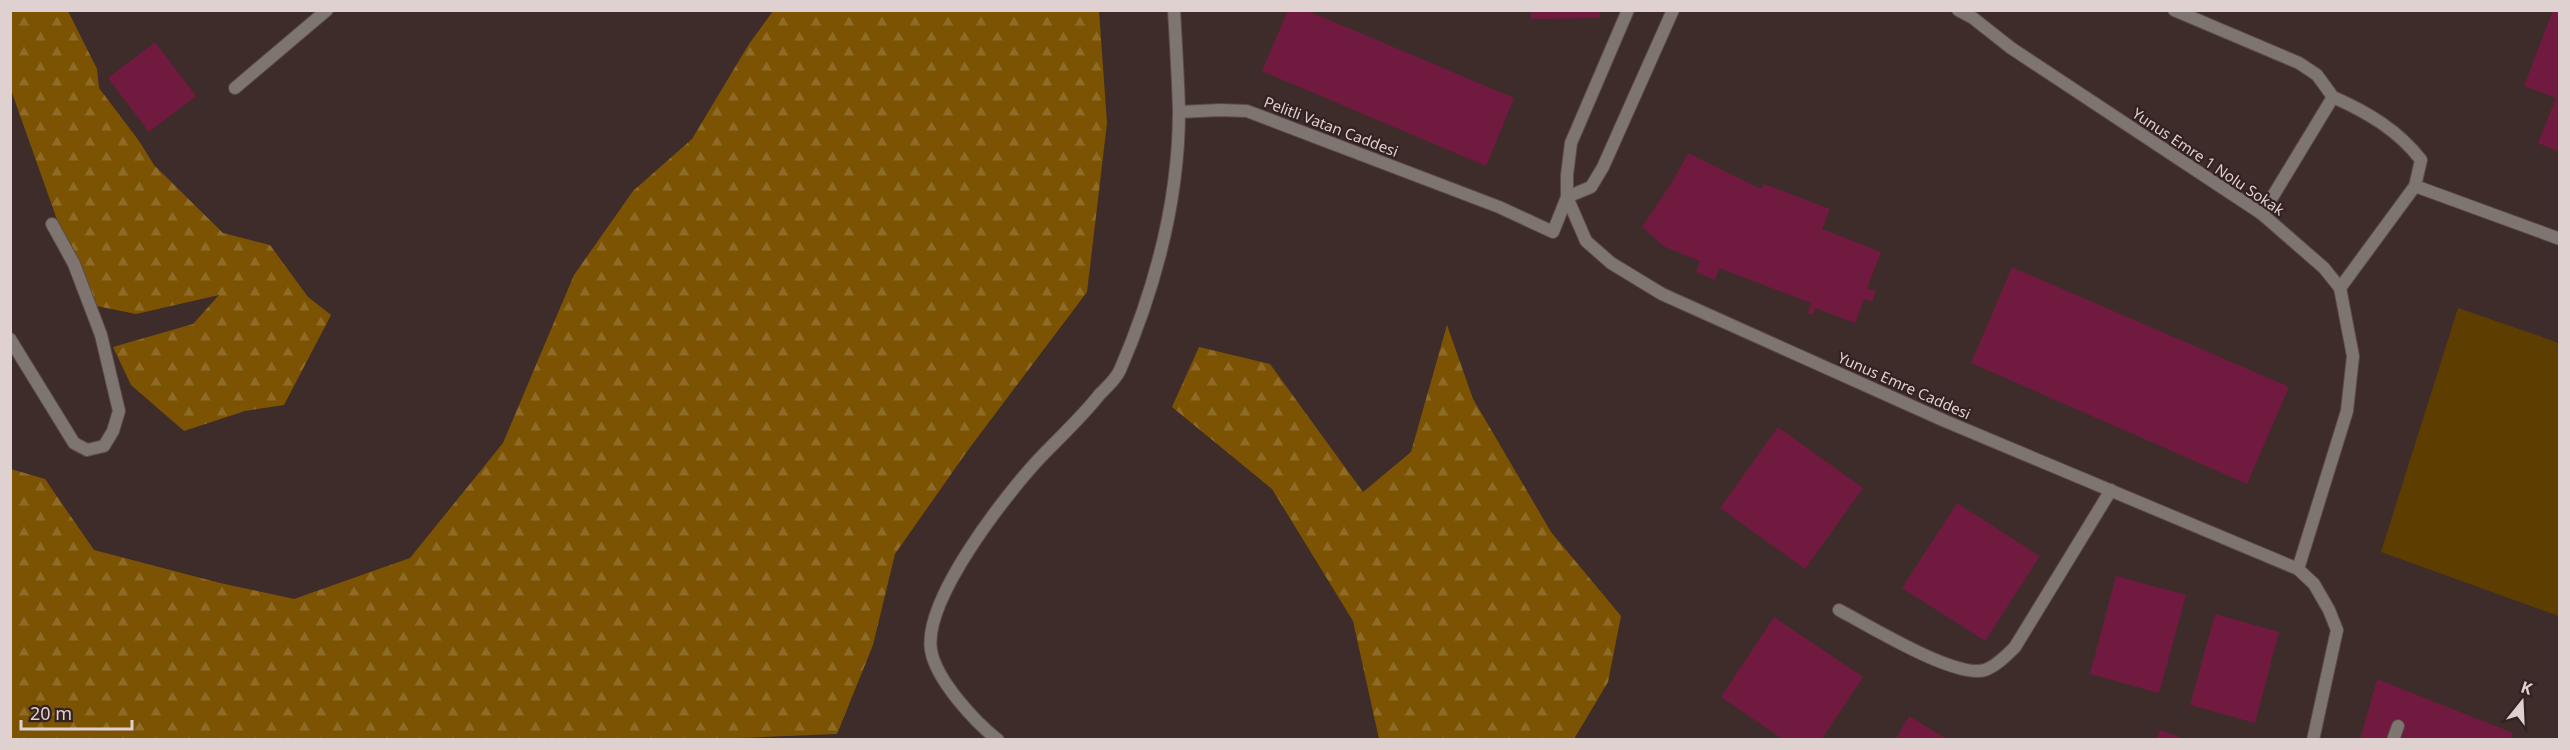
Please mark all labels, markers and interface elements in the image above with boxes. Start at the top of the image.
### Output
street label: Pelitli Vatan Caddesi [1261,91,1401,161]
street label: Yunus Emre 1 Nolu Sokak [2129,103,2288,220]
street label: Yunus Emre Caddesi [1835,347,1974,423]
north arrow [2492,672,2552,732]
text: K [2518,676,2535,700]
scale bar [21,693,132,731]
text: 20 m [30,701,72,725]

